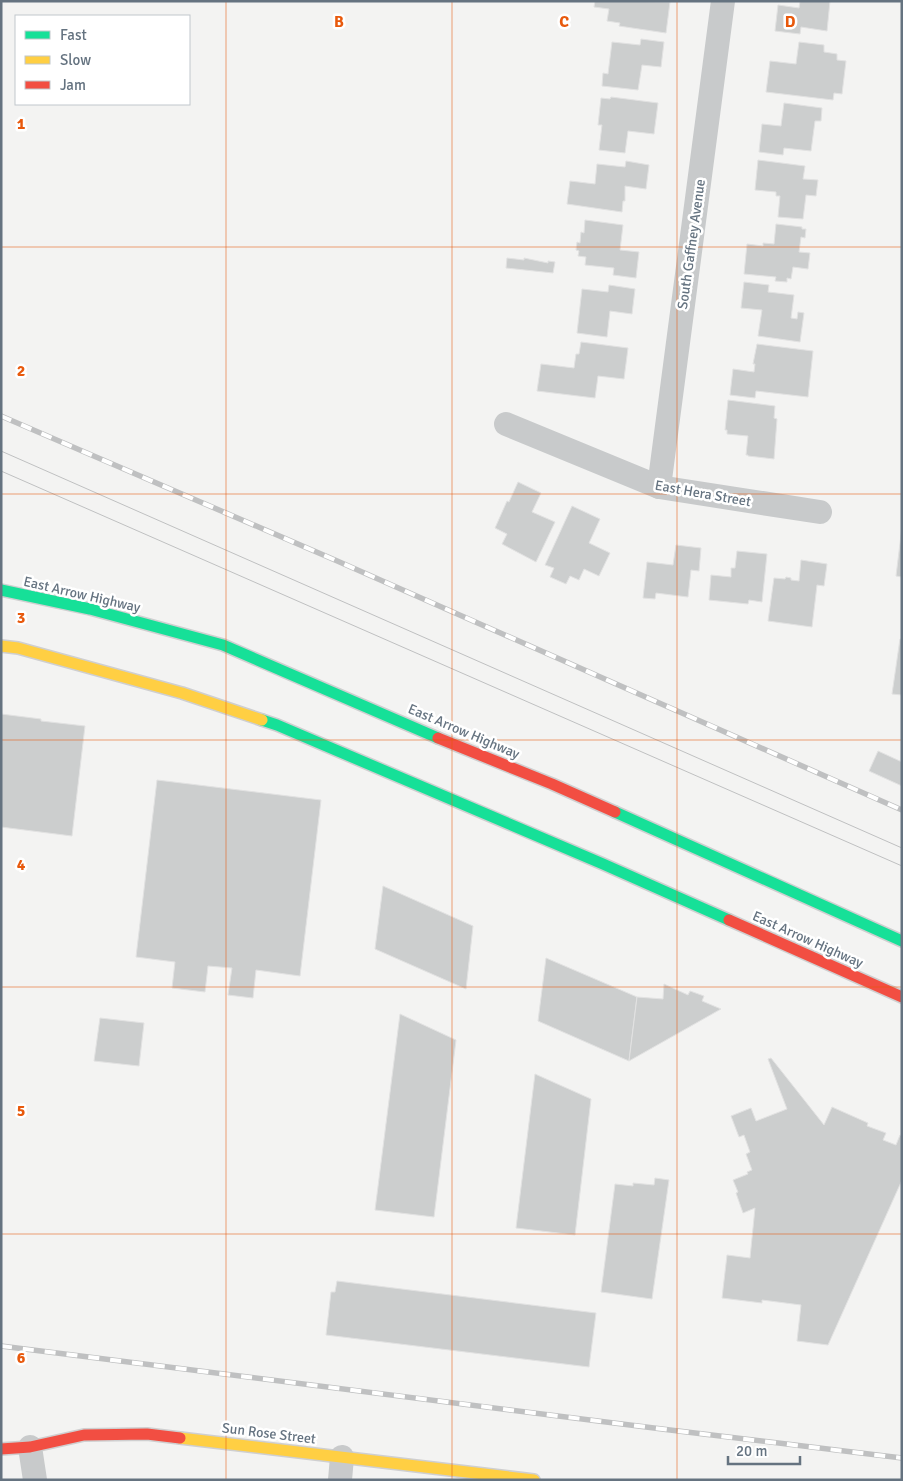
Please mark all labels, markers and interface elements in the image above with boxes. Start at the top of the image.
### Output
text: B [334,12,344,32]
text: C [559,12,569,32]
text: D [785,12,796,32]
legend [15,15,190,105]
text: Fast [60,26,87,44]
text: Slow [60,51,91,69]
text: Jam [60,76,86,94]
text: 1 [17,114,26,134]
street label: South Gaffney Avenue [674,178,709,310]
text: 2 [17,361,25,381]
street label: East Hera Street [654,477,752,510]
street label: East Arrow Highway [22,573,142,616]
text: 3 [17,608,25,628]
street label: East Arrow Highway [406,700,523,763]
text: 4 [17,855,26,875]
street label: East Arrow Highway [750,907,866,972]
text: 5 [17,1101,25,1121]
text: 6 [17,1348,26,1368]
street label: Sun Rose Street [221,1419,317,1448]
scale bar [728,1434,800,1466]
text: 20 m [736,1442,767,1460]

